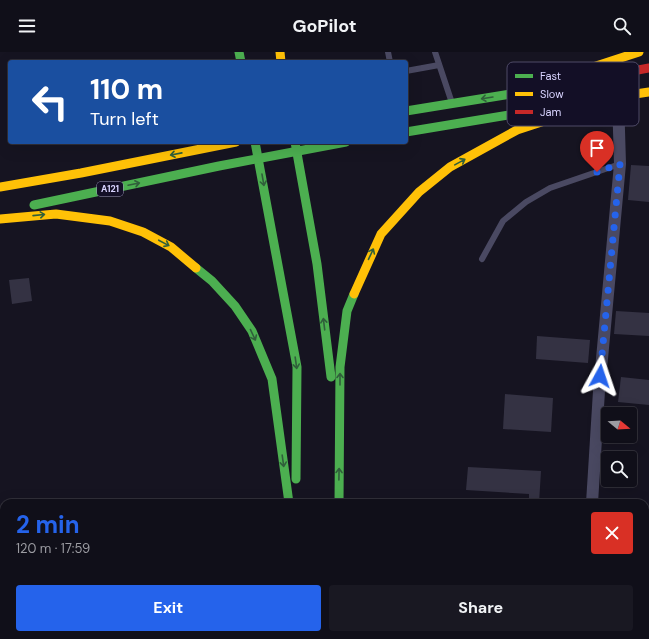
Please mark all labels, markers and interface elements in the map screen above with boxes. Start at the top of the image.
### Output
text: GoPilot [292,14,357,38]
icon: menu [16,15,38,37]
icon: search [611,15,633,37]
legend [507,62,639,126]
text: Fast [540,69,561,83]
text: 110 m [90,71,163,108]
icon: left [24,76,76,128]
text: Slow [540,87,564,101]
one-way arrow [481,94,494,102]
text: Jam [540,105,561,119]
text: Turn left [90,107,159,131]
pin [580,131,614,172]
icon: arrive [586,137,608,159]
one-way arrow [170,150,183,158]
one-way arrow [453,157,465,165]
one-way arrow [259,173,267,186]
one-way arrow [127,180,140,188]
road number: A121 [97,182,123,196]
one-way arrow [32,212,45,219]
one-way arrow [157,240,169,247]
one-way arrow [368,249,375,261]
one-way arrow [320,318,328,331]
one-way arrow [250,329,257,341]
position arrow [579,355,621,397]
one-way arrow [292,356,300,369]
one-way arrow [336,373,344,386]
north arrow [601,407,637,443]
map controls [601,407,637,487]
button: search [601,451,637,487]
one-way arrow [279,454,287,467]
one-way arrow [336,468,343,481]
text: 2 min [16,509,79,540]
button: close [591,512,633,554]
text: 120 m · 17:59 [16,540,90,557]
button: Exit [16,585,321,631]
button: Share [329,585,633,631]

